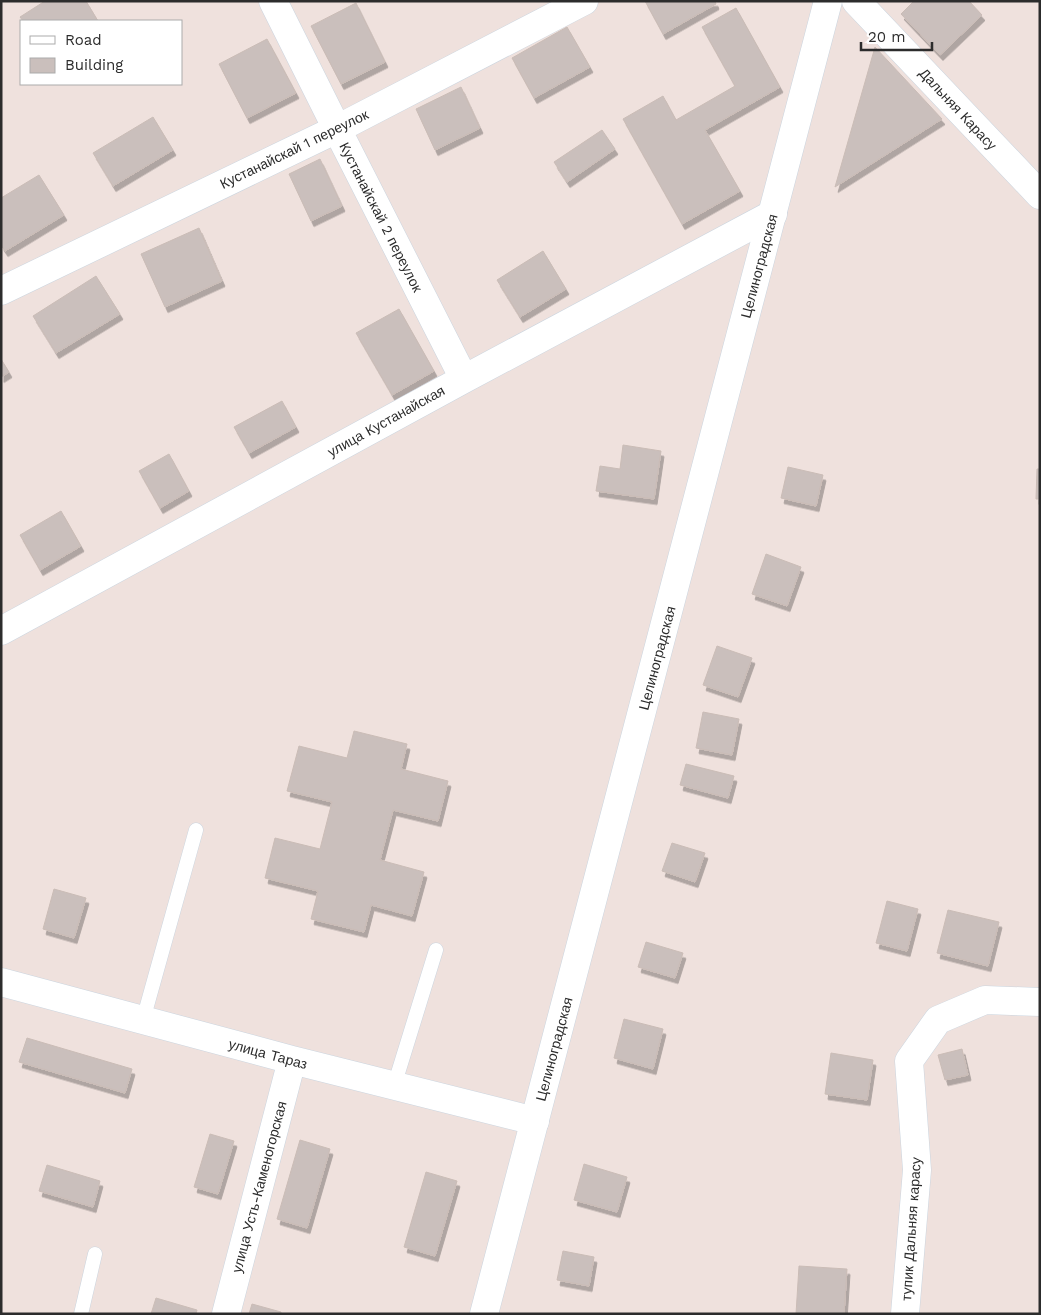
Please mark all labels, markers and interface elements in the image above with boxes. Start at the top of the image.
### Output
legend [20,20,182,85]
scale bar [861,20,932,52]
text: 20 m [868,28,906,46]
text: Road [65,31,102,49]
text: Building [65,56,123,74]
street label: Дальняя Карасу [916,65,1000,153]
street label: Кустанайскай 1 переулок [217,106,371,192]
street label: Кустанайскай 2 переулок [336,139,426,295]
street label: Целиноградская [737,212,781,320]
street label: улица Кустанайская [325,382,447,460]
street label: Целиноградская [635,604,679,712]
street label: Целиноградская [532,995,576,1103]
street label: улица Тараз [227,1036,309,1072]
street label: улица Усть-Каменогорская [228,1099,290,1275]
street label: тупик Дальняя карасу [898,1157,924,1301]

